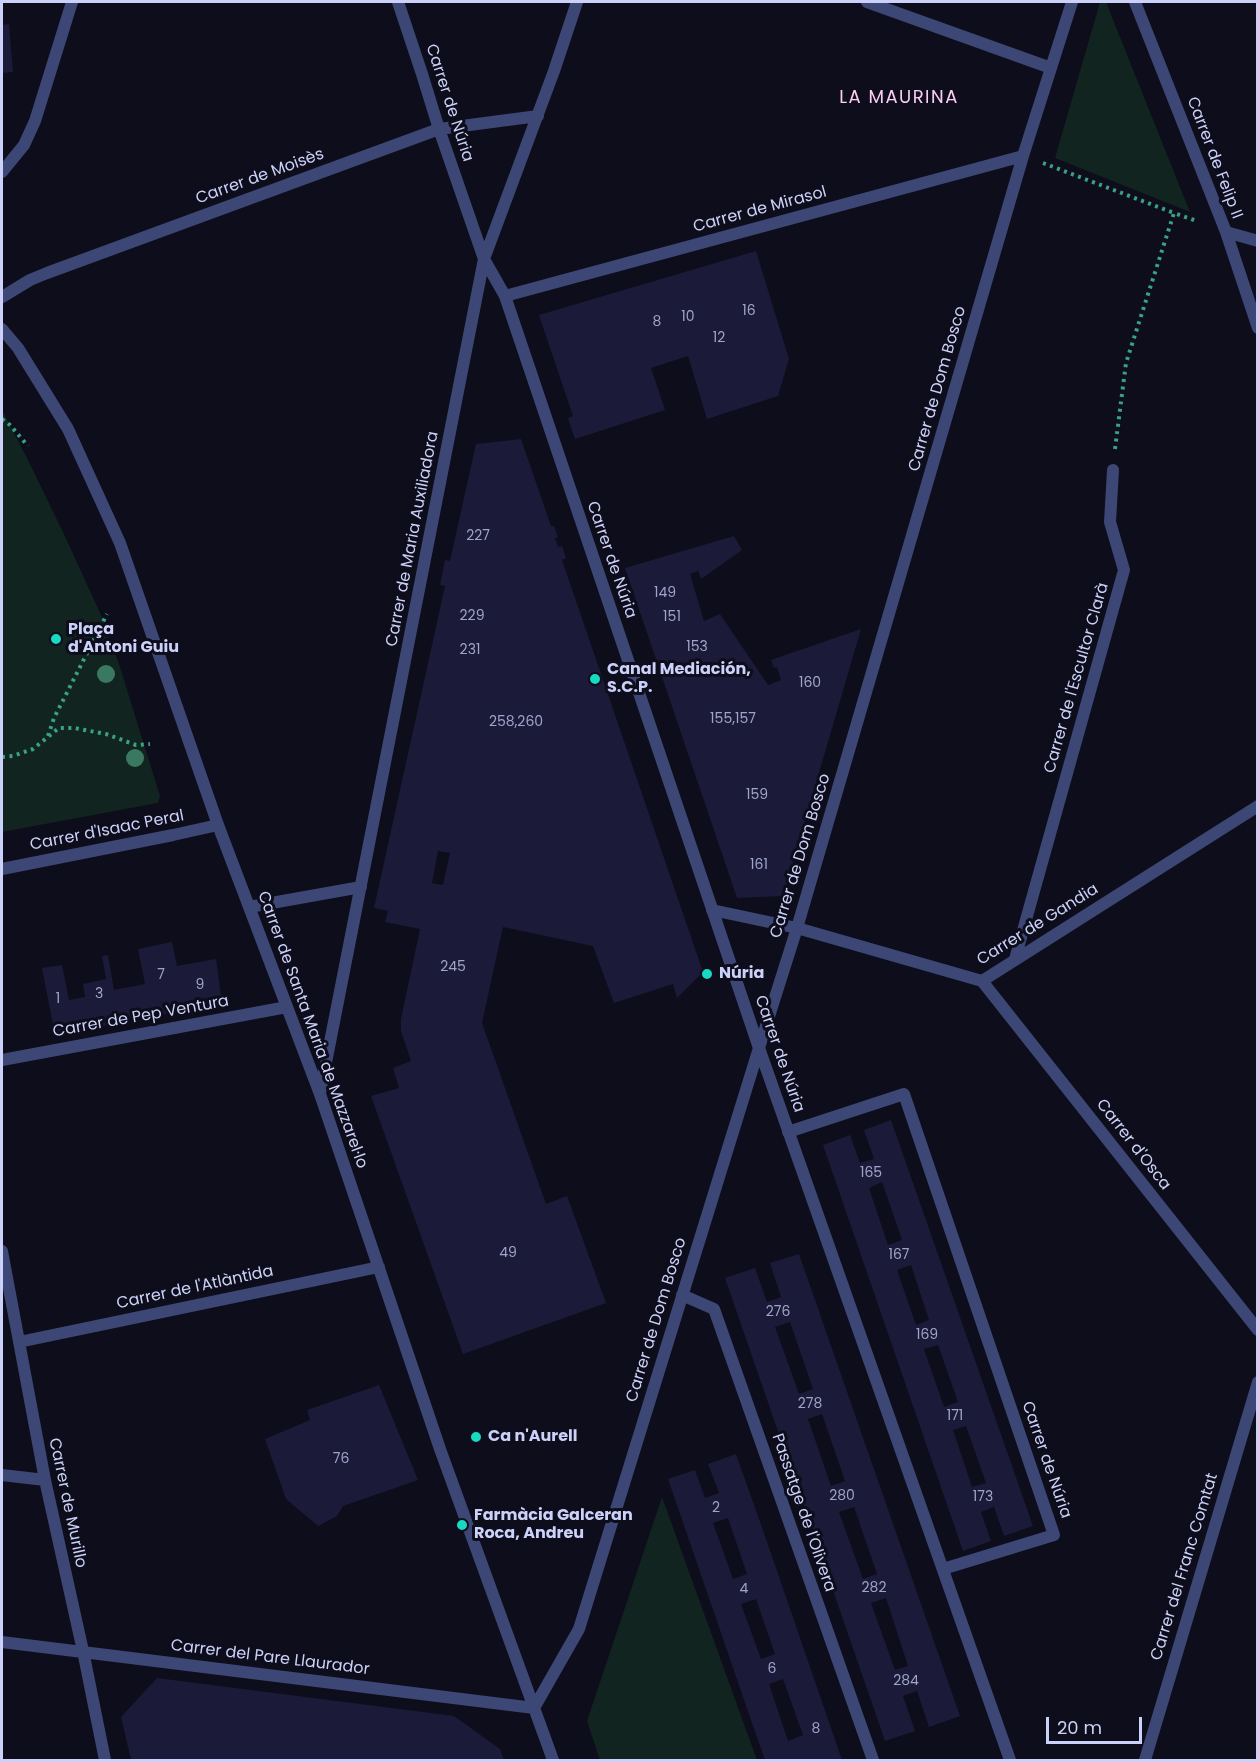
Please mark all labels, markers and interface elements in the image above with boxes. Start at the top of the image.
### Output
street label: Carrer de Núria [421,42,477,164]
district label: LA MAURINA [839,87,959,109]
street label: Carrer de Felip II [1182,94,1246,222]
street label: Carrer de Moisès [193,145,327,209]
street label: Carrer de Mirasol [691,183,829,237]
house number: 16 [742,303,756,319]
street label: Carrer de Dom Bosco [905,304,971,474]
house number: 10 [681,309,695,325]
house number: 8 [653,314,661,330]
house number: 12 [713,330,725,346]
street label: Carrer de Maria Auxiliadora [383,430,443,648]
street label: Carrer de Núria [582,499,640,621]
house number: 227 [466,528,490,544]
street label: Carrer de l'Escultor Clarà [1041,580,1113,776]
house number: 149 [654,585,676,601]
house number: 229 [460,608,484,624]
house number: 151 [663,609,681,625]
place label: Plaça d'Antoni Guiu [68,620,179,658]
marker: Plaça d'Antoni Guiu [49,632,63,646]
house number: 153 [686,639,708,655]
house number: 231 [460,642,480,658]
place label: Canal Mediación, S.C.P. [607,660,751,698]
marker: Canal Mediación, S.C.P. [588,672,602,686]
house number: 160 [799,675,821,691]
house number: 155,157 [710,711,756,727]
house number: 258,260 [489,714,543,730]
street label: Carrer de Dom Bosco [767,771,835,941]
house number: 159 [746,787,768,803]
street label: Carrer d'Isaac Peral [28,807,186,855]
house number: 161 [750,857,768,873]
street label: Carrer de Gandia [974,880,1102,970]
street label: Carrer de Santa Maria de Mazzarel·lo [253,889,371,1171]
house number: 245 [440,959,466,975]
place label: Núria [719,964,764,984]
house number: 7 [157,967,165,983]
marker: Núria [700,967,714,981]
house number: 9 [196,977,204,993]
house number: 3 [95,986,103,1002]
house number: 1 [56,991,60,1007]
street label: Carrer de Pep Ventura [52,992,230,1042]
street label: Carrer de Núria [750,993,808,1115]
street label: Carrer d'Osca [1092,1096,1174,1194]
house number: 165 [860,1165,882,1181]
street label: Carrer de Dom Bosco [623,1235,691,1405]
house number: 49 [499,1245,517,1261]
house number: 167 [888,1247,910,1263]
street label: Carrer de l'Atlàntida [115,1262,275,1314]
house number: 276 [766,1304,790,1320]
house number: 169 [916,1327,938,1343]
house number: 278 [798,1396,822,1412]
street label: Carrer de Núria [1017,1399,1075,1521]
house number: 171 [947,1408,963,1424]
place label: Ca n'Aurell [488,1427,577,1447]
marker: Ca n'Aurell [469,1430,483,1444]
street label: Passatge de l'Olivera [767,1431,839,1595]
street label: Carrer de Murillo [44,1436,90,1570]
house number: 76 [333,1451,349,1467]
street label: Carrer del Franc Comtat [1147,1471,1223,1663]
house number: 280 [829,1488,855,1504]
house number: 173 [973,1489,993,1505]
house number: 2 [712,1500,720,1516]
place label: Farmàcia Galceran Roca, Andreu [474,1506,633,1544]
marker: Farmàcia Galceran Roca, Andreu [455,1518,469,1532]
house number: 282 [862,1580,886,1596]
house number: 4 [740,1581,748,1597]
street label: Carrer del Pare Llaurador [169,1636,371,1680]
house number: 6 [768,1661,776,1677]
house number: 284 [893,1673,919,1689]
scale bar [1049,1705,1145,1743]
text: 20 m [1057,1715,1102,1740]
house number: 8 [812,1721,820,1737]

